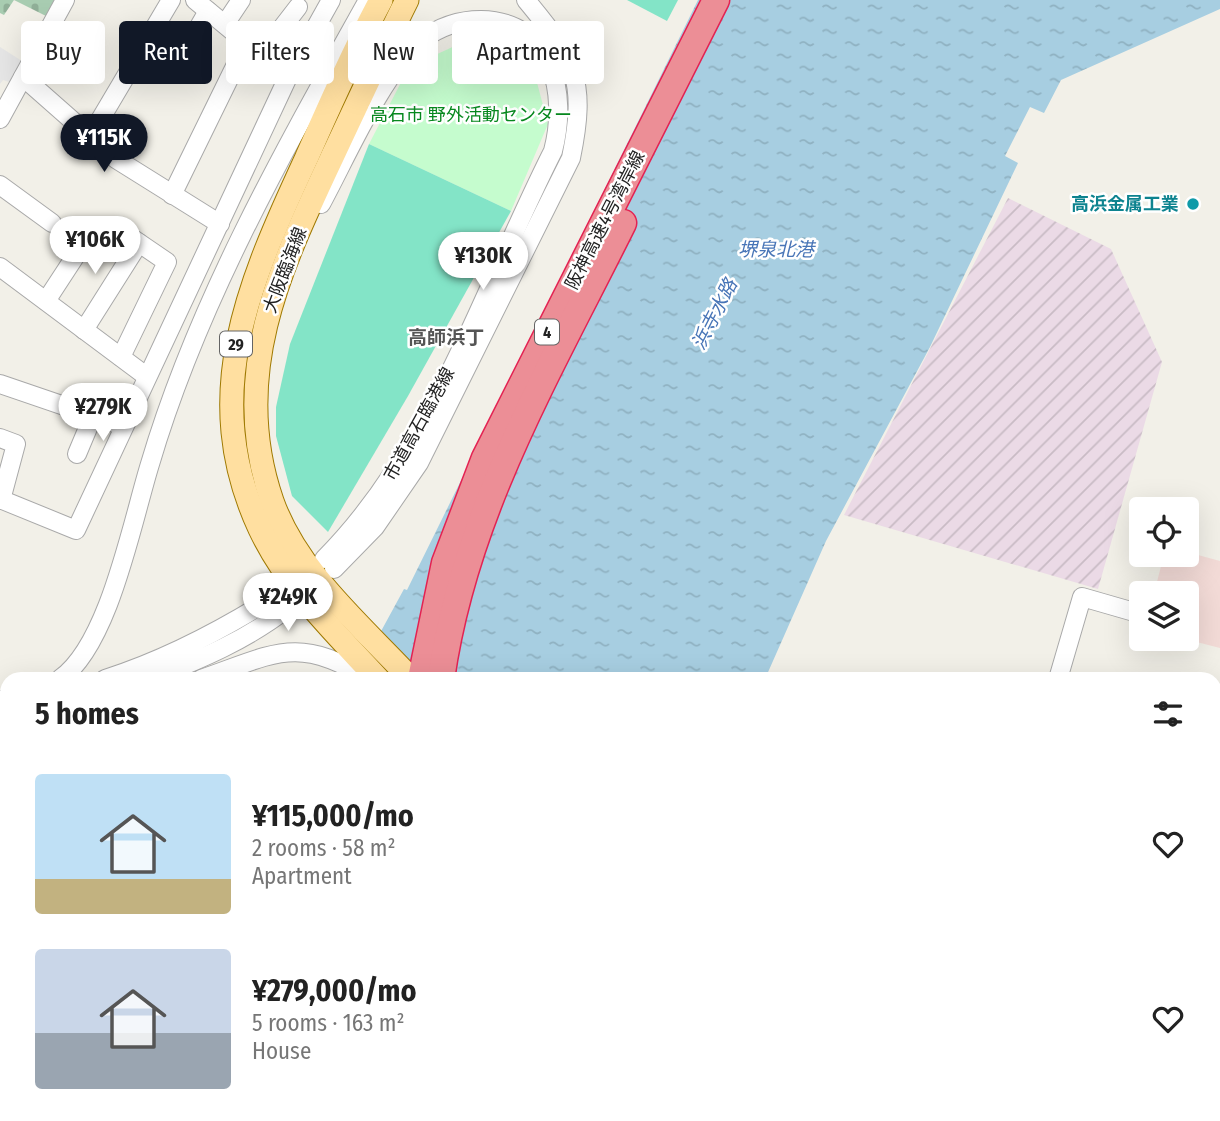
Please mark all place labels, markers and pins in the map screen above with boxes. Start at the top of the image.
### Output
pin: ¥115K [55,114,153,174]
place label: 高浜金属工業 [1071,193,1179,215]
marker: 高浜金属工業 [1185,196,1201,212]
pin: ¥106K [46,216,144,276]
pin: ¥130K [434,232,532,292]
pin: ¥279K [54,384,152,443]
pin: ¥249K [239,574,337,633]

